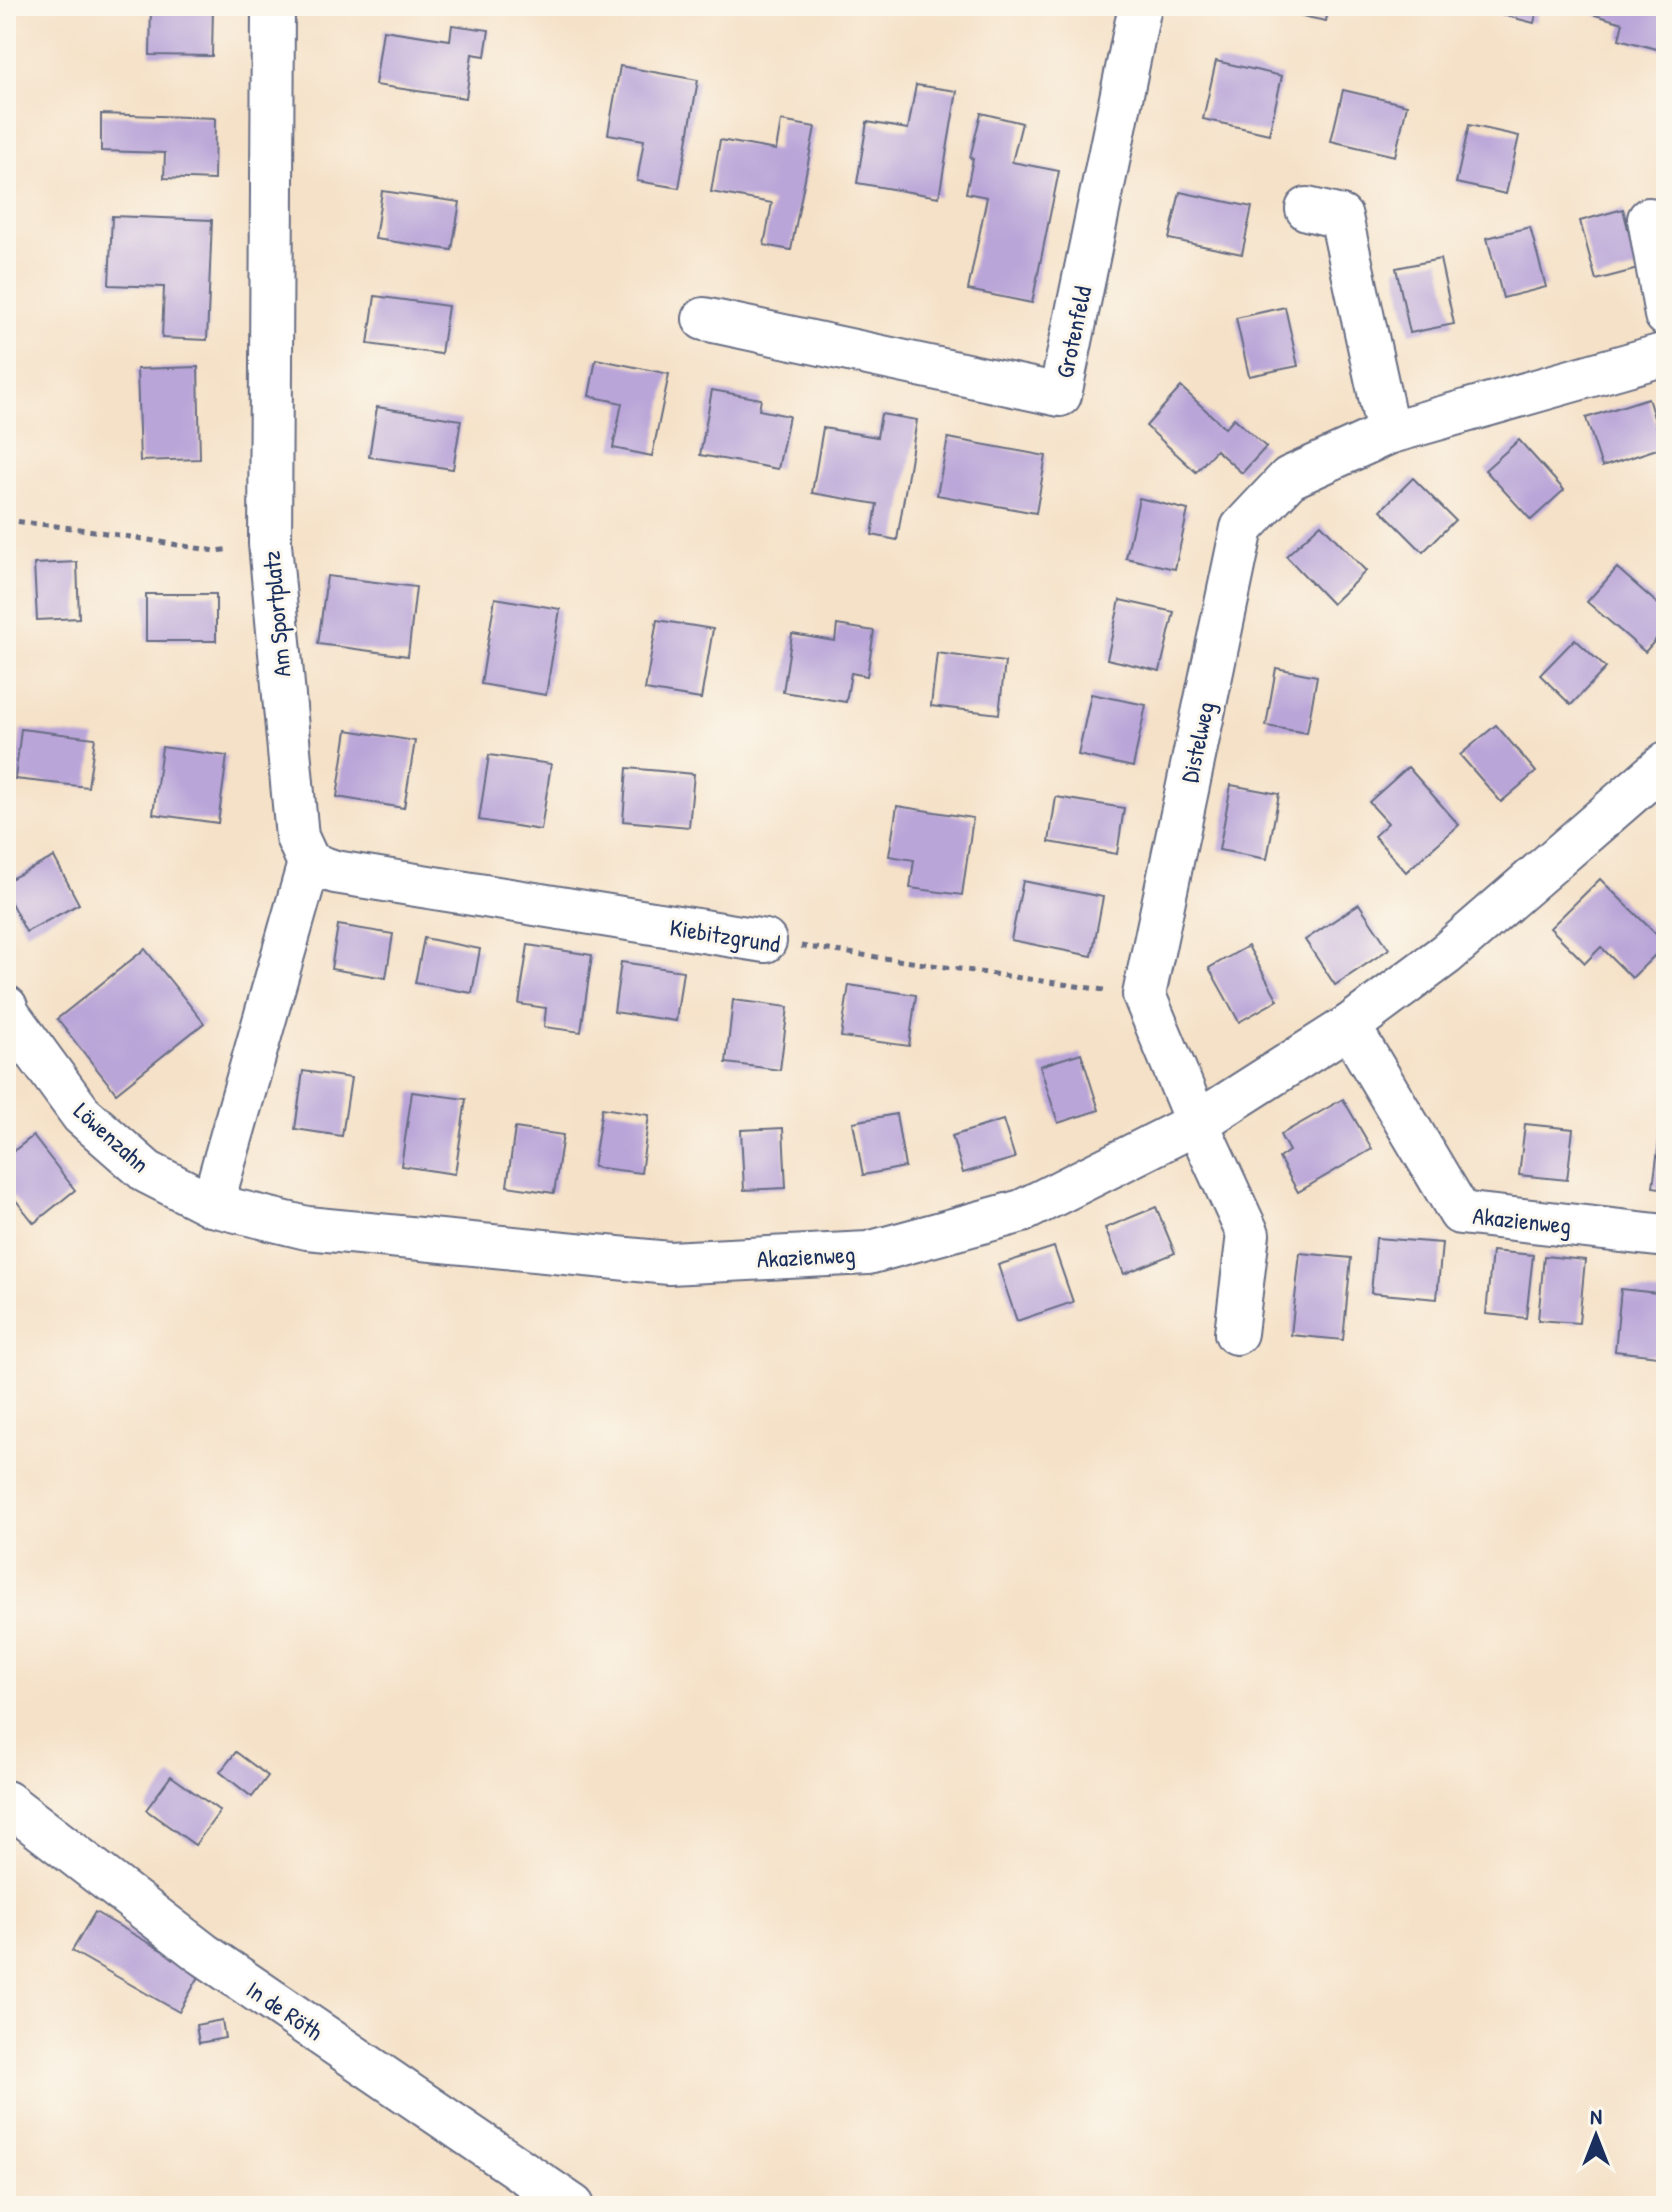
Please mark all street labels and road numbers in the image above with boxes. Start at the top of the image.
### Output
street label: Grotenfeld [1048,283,1098,381]
street label: Am Sportplatz [255,550,297,678]
street label: Distelweg [1173,699,1221,785]
street label: Kiebitzgrund [668,911,782,959]
street label: Löwenzahn [68,1095,156,1179]
street label: Akazienweg [1471,1199,1573,1241]
street label: Akazienweg [756,1237,856,1275]
street label: In de Röth [241,1973,329,2047]

